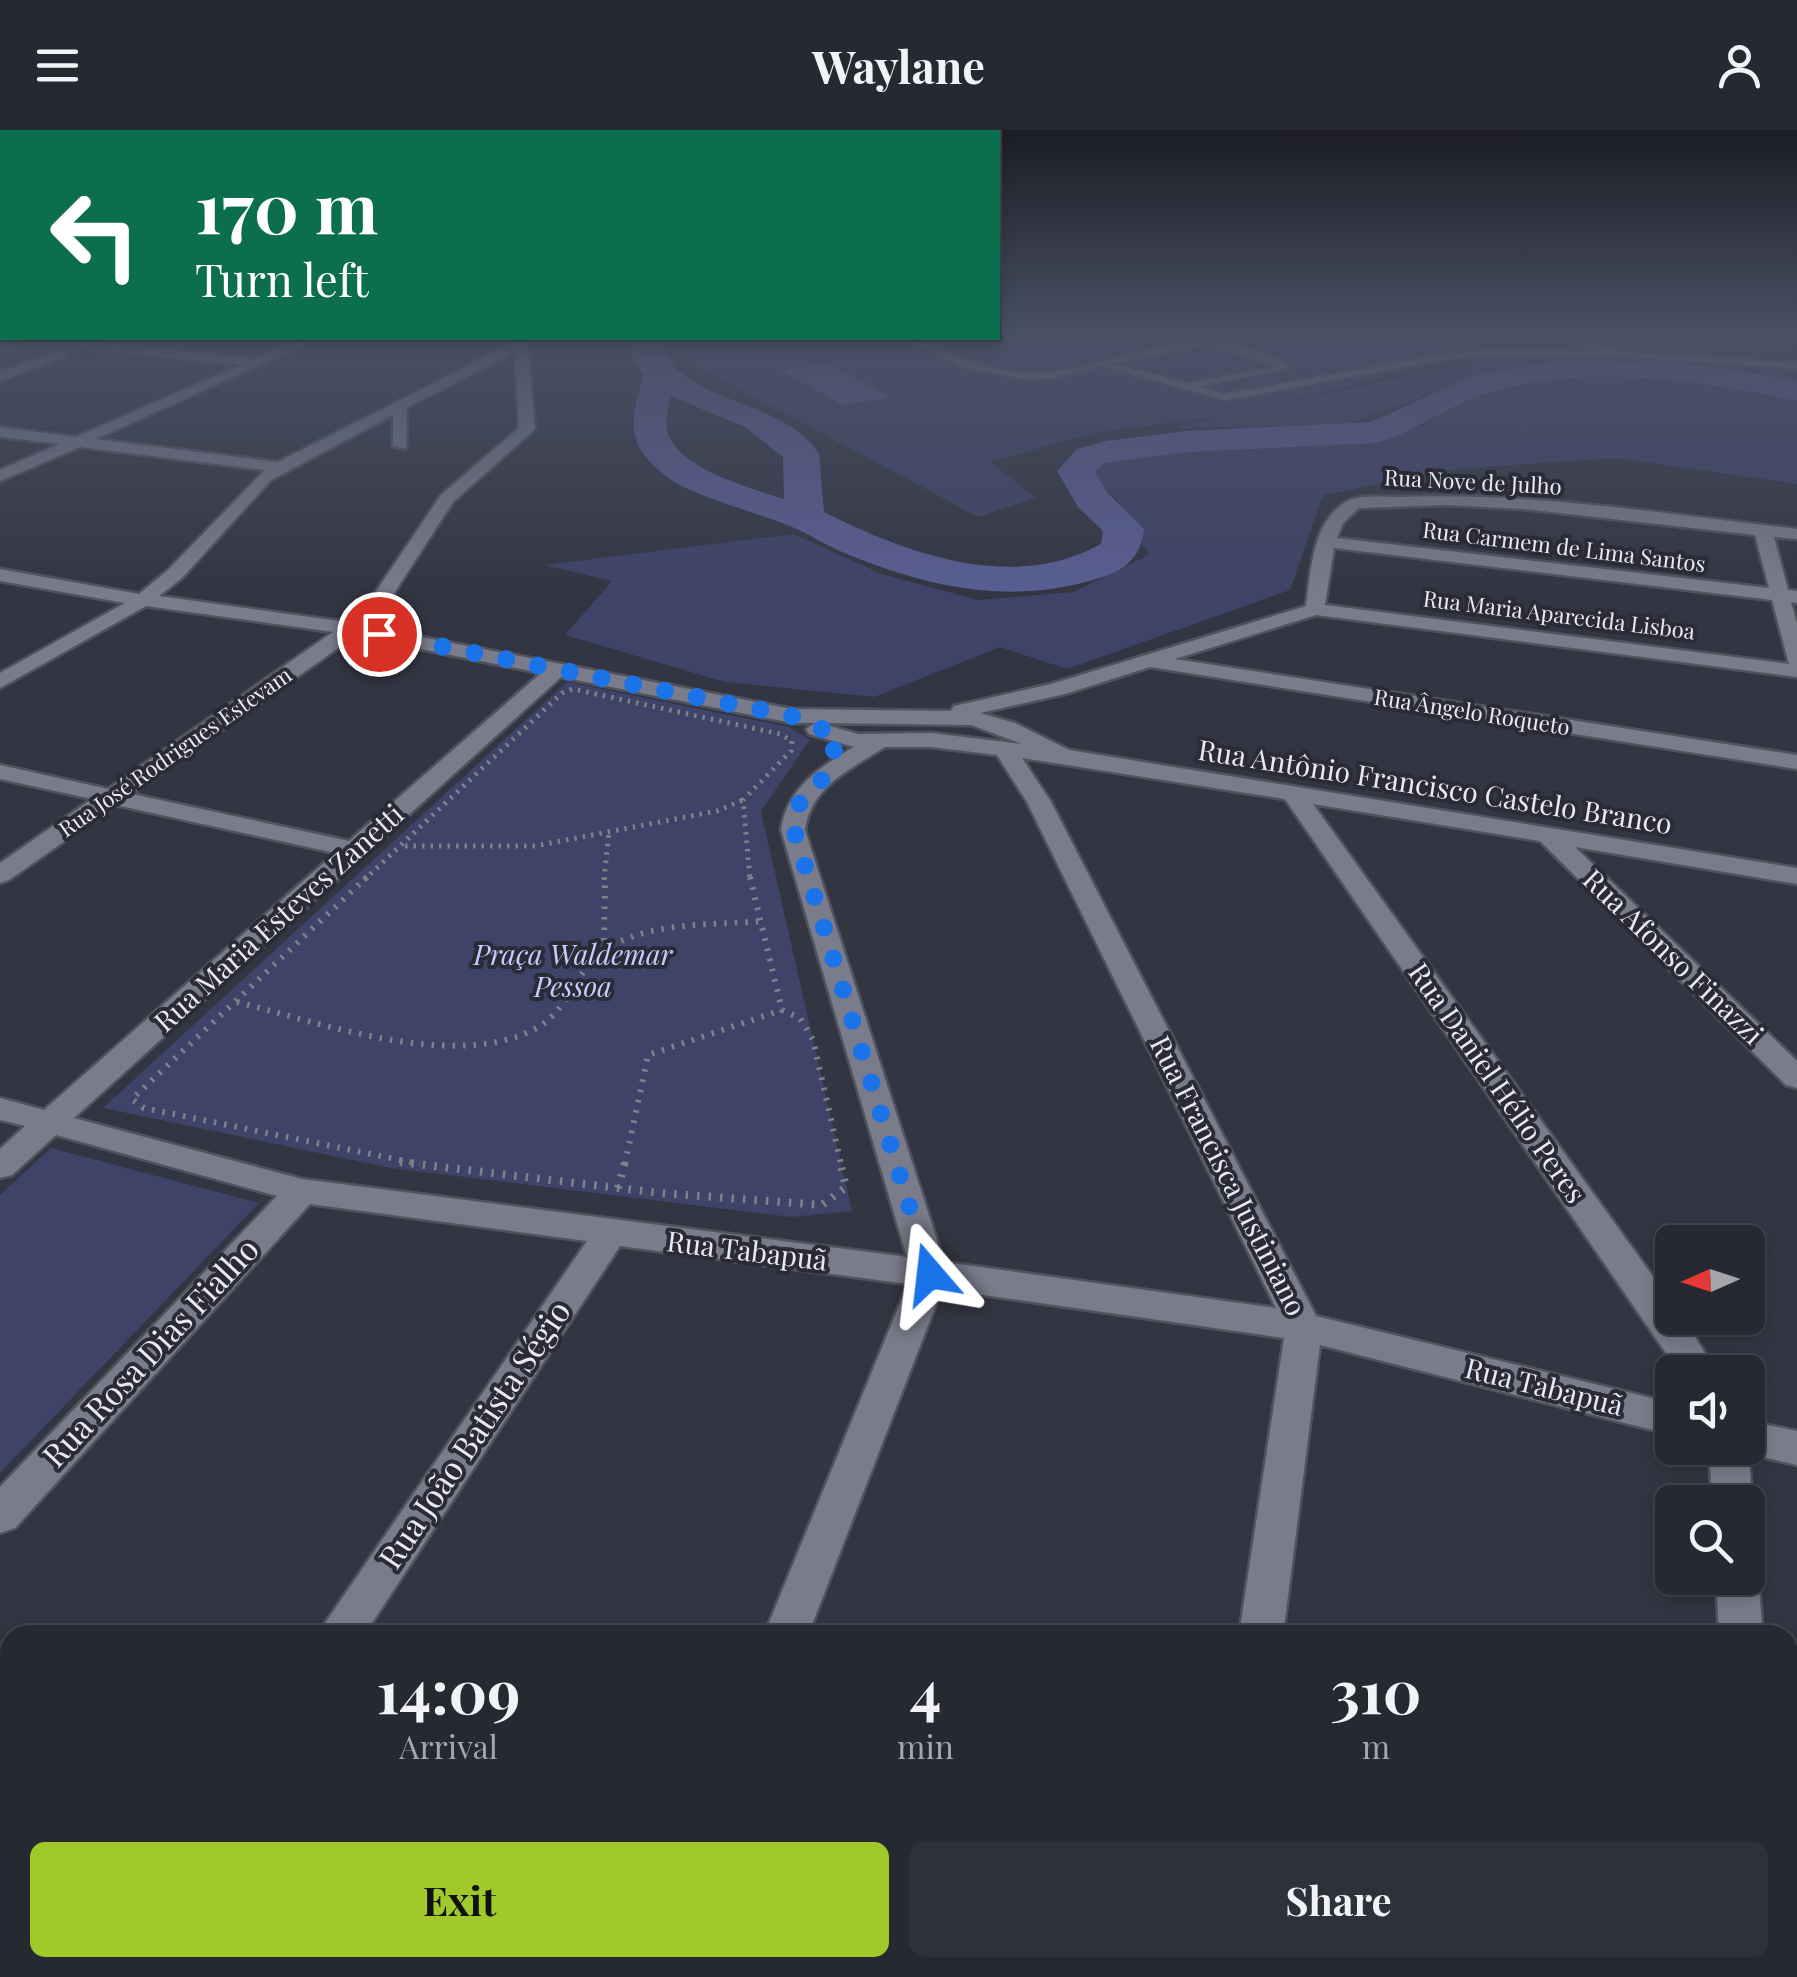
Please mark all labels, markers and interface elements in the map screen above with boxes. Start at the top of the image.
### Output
text: Waylane [812,35,985,95]
icon: menu [30,38,85,93]
icon: person [1712,38,1767,93]
text: 170 m [195,158,378,252]
icon: left [30,170,160,300]
text: Turn left [195,248,369,308]
street label: Rua Nove de Julho [1384,461,1563,501]
street label: Rua Carmem de Lima Santos [1421,514,1707,578]
street label: Rua Maria Aparecida Lisboa [1421,582,1697,646]
pin [337,592,422,677]
icon: arrive [352,607,407,662]
street label: Rua José Rodrigues Estevam [52,659,297,843]
street label: Rua Ângelo Roqueto [1372,681,1572,741]
street label: Rua Antônio Francisco Castelo Branco [1196,730,1675,841]
street label: Rua Maria Esteves Zanetti [145,795,411,1039]
street label: Rua Afonso Finazzi [1576,860,1772,1052]
park label: Praça Waldemar Pessoa [473,935,674,1004]
street label: Rua Daniel Hélio Peres [1401,955,1595,1210]
street label: Rua Francisca Justiniano [1143,1029,1316,1321]
street label: Rua Tabapuã [665,1221,830,1278]
position arrow [878,1222,982,1326]
north arrow [1655,1225,1765,1335]
map controls [1655,1225,1765,1595]
street label: Rua Rosa Dias Fialho [32,1227,267,1475]
street label: Rua João Batista Ségio [367,1291,579,1576]
street label: Rua Tabapuã [1462,1348,1627,1423]
button: sound [1655,1355,1765,1465]
button: search [1655,1485,1765,1595]
text: 14:09 [377,1649,520,1729]
text: 4 [910,1649,941,1729]
text: 310 [1330,1649,1421,1729]
text: Arrival [399,1724,498,1767]
text: min [897,1724,954,1767]
text: m [1362,1724,1390,1767]
button: Exit [30,1842,889,1957]
button: Share [909,1842,1768,1957]

